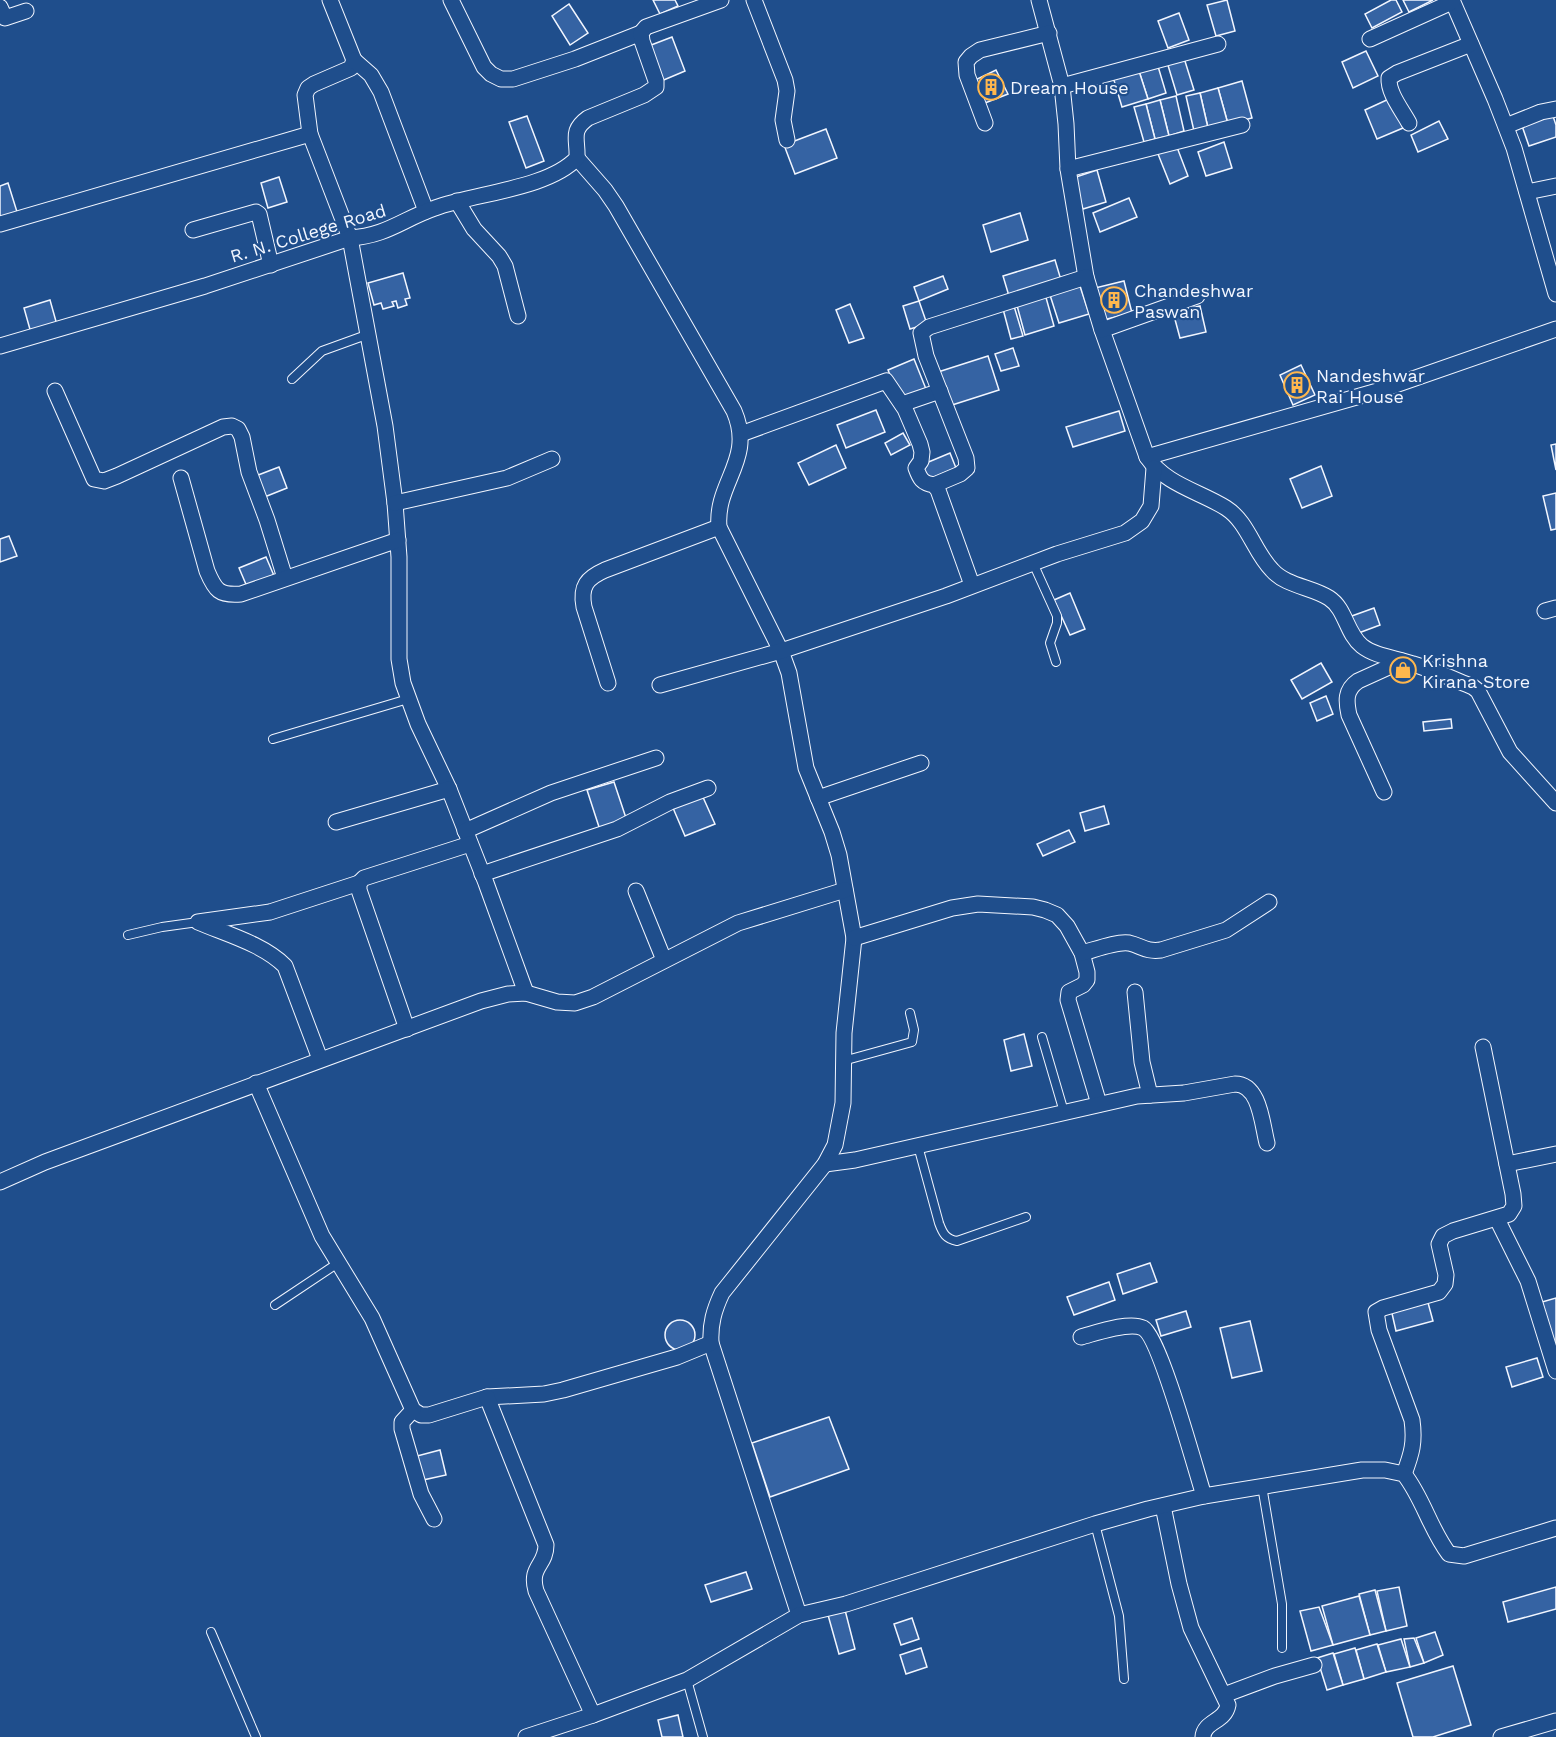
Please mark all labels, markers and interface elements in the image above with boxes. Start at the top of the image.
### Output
building icon: Dream House [976,72,1006,102]
place label: Dream House [1010,77,1129,98]
street label: R. N. College Road [228,199,388,267]
place label: Chandeshwar Paswan [1134,280,1253,322]
building icon: Chandeshwar Paswan [1099,285,1129,315]
place label: Nandeshwar Rai House [1316,365,1425,407]
building icon: Nandeshwar Rai House [1282,370,1312,400]
place label: Krishna Kirana Store [1422,650,1530,692]
shop icon: Krishna Kirana Store [1388,655,1418,685]

